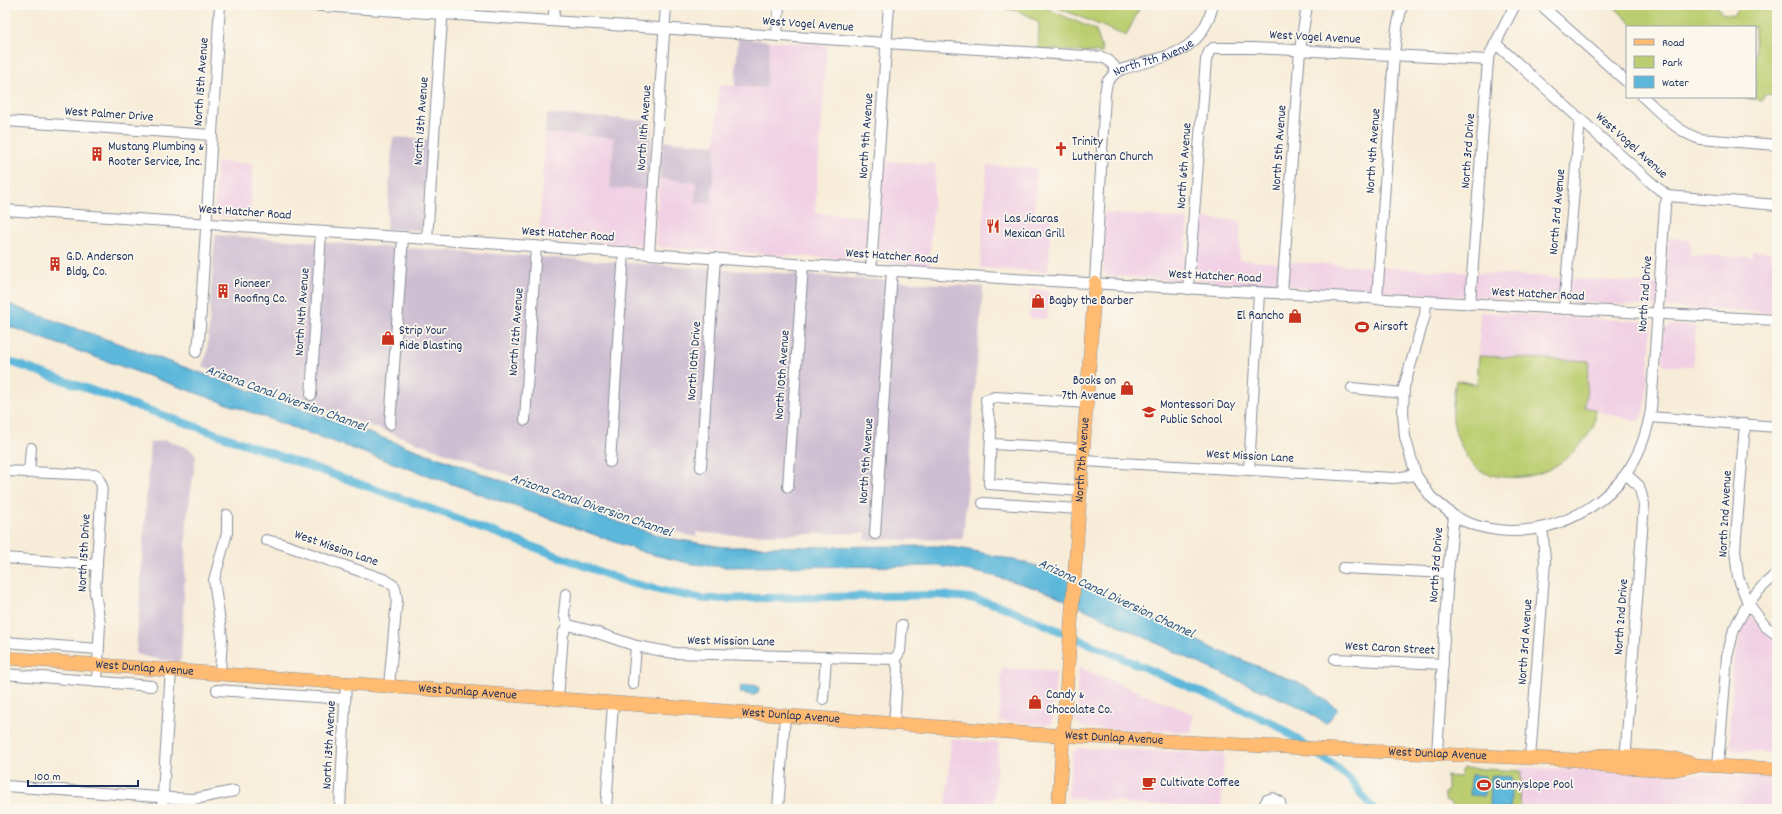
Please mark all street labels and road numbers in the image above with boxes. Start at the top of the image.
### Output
street label: West Vogel Avenue [762,12,855,38]
street label: West Vogel Avenue [1269,26,1361,50]
street label: North 7th Avenue [1109,34,1199,82]
street label: North 15th Avenue [189,37,215,127]
street label: North 13th Avenue [409,76,435,166]
street label: North 11th Avenue [633,84,657,171]
street label: North 9th Avenue [855,92,879,180]
street label: West Palmer Drive [64,102,154,128]
street label: North 5th Avenue [1268,104,1292,192]
street label: North 4th Avenue [1362,107,1386,194]
street label: West Vogel Avenue [1591,108,1672,184]
street label: North 3rd Drive [1457,112,1481,189]
street label: North 6th Avenue [1173,122,1198,210]
street label: North 3rd Avenue [1545,168,1571,256]
street label: West Hatcher Road [198,200,292,226]
street label: West Hatcher Road [521,222,615,248]
street label: West Hatcher Road [845,244,939,270]
street label: North 2nd Drive [1634,255,1658,333]
street label: West Hatcher Road [1168,265,1262,289]
street label: North 14th Avenue [290,267,316,357]
street label: West Hatcher Road [1491,283,1585,307]
street label: North 12th Avenue [504,287,530,377]
street label: North 10th Drive [683,320,707,401]
street label: North 10th Avenue [770,329,796,421]
street label: North 7th Avenue [1070,416,1095,503]
street label: North 9th Avenue [855,417,879,505]
street label: West Mission Lane [1206,445,1295,469]
street label: North 2nd Avenue [1714,470,1738,558]
street label: North 15th Drive [73,513,97,593]
street label: West Mission Lane [291,526,381,572]
street label: North 3rd Drive [1425,526,1449,603]
street label: North 2nd Drive [1610,578,1634,656]
street label: North 3rd Avenue [1514,598,1538,686]
street label: West Mission Lane [687,632,775,652]
street label: West Caron Street [1344,637,1436,661]
street label: West Dunlap Avenue [95,655,195,681]
street label: West Dunlap Avenue [418,679,518,705]
street label: North 13th Avenue [318,700,342,790]
street label: West Dunlap Avenue [741,703,841,729]
street label: West Dunlap Avenue [1064,726,1164,750]
street label: West Dunlap Avenue [1388,743,1488,766]

